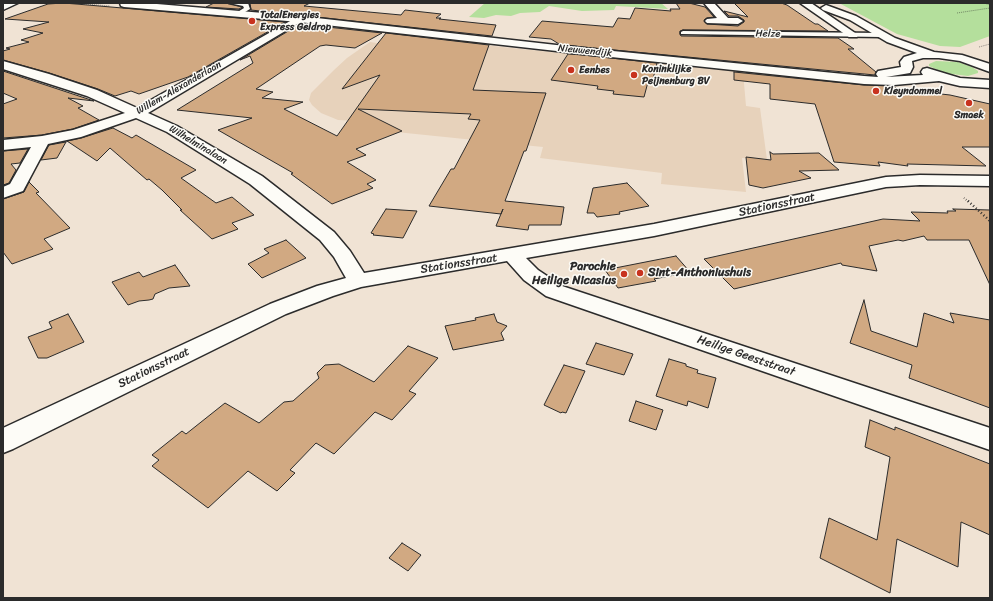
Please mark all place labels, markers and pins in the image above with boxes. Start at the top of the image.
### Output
place label: TotalEnergies Express Geldrop [260,9,331,32]
marker: TotalEnergies Express Geldrop [247,16,257,26]
place label: Koninklijke Peijnenburg BV [642,63,710,86]
place label: Eenbes [579,64,610,76]
marker: Eenbes [566,65,576,75]
marker: Koninklijke Peijnenburg BV [629,70,639,80]
place label: Kleyndommel [884,85,942,97]
marker: Kleyndommel [871,86,881,96]
marker: Smaek [964,98,974,108]
place label: Smaek [954,109,984,121]
place label: Parochie Heilige Nicasius [532,260,616,288]
place label: Sint-Anthoniushuis [648,266,751,280]
marker: Sint-Anthoniushuis [635,268,645,278]
marker: Parochie Heilige Nicasius [619,269,629,279]

